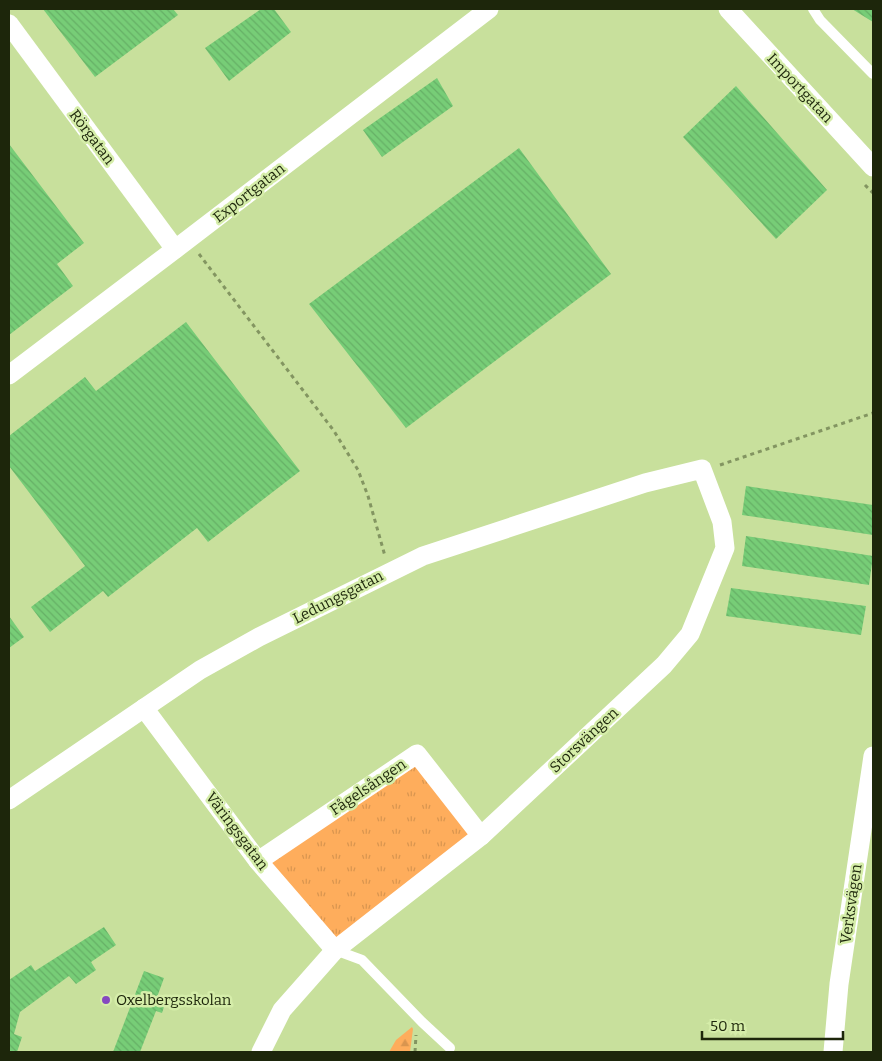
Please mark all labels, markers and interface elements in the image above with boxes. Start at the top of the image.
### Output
street label: Importgatan [763,50,837,127]
street label: Rörgatan [66,106,119,168]
street label: Exportgatan [210,159,289,227]
street label: Ledungsgatan [290,566,387,627]
street label: Storsvängen [546,703,622,776]
street label: Fågelsången [327,755,410,819]
street label: Väringsgatan [202,789,272,874]
street label: Verksvägen [836,862,866,945]
place label: Oxelbergsskolan [116,991,232,1009]
marker: Oxelbergsskolan [100,994,112,1006]
scale bar [702,1008,843,1040]
text: 50 m [710,1017,746,1035]

